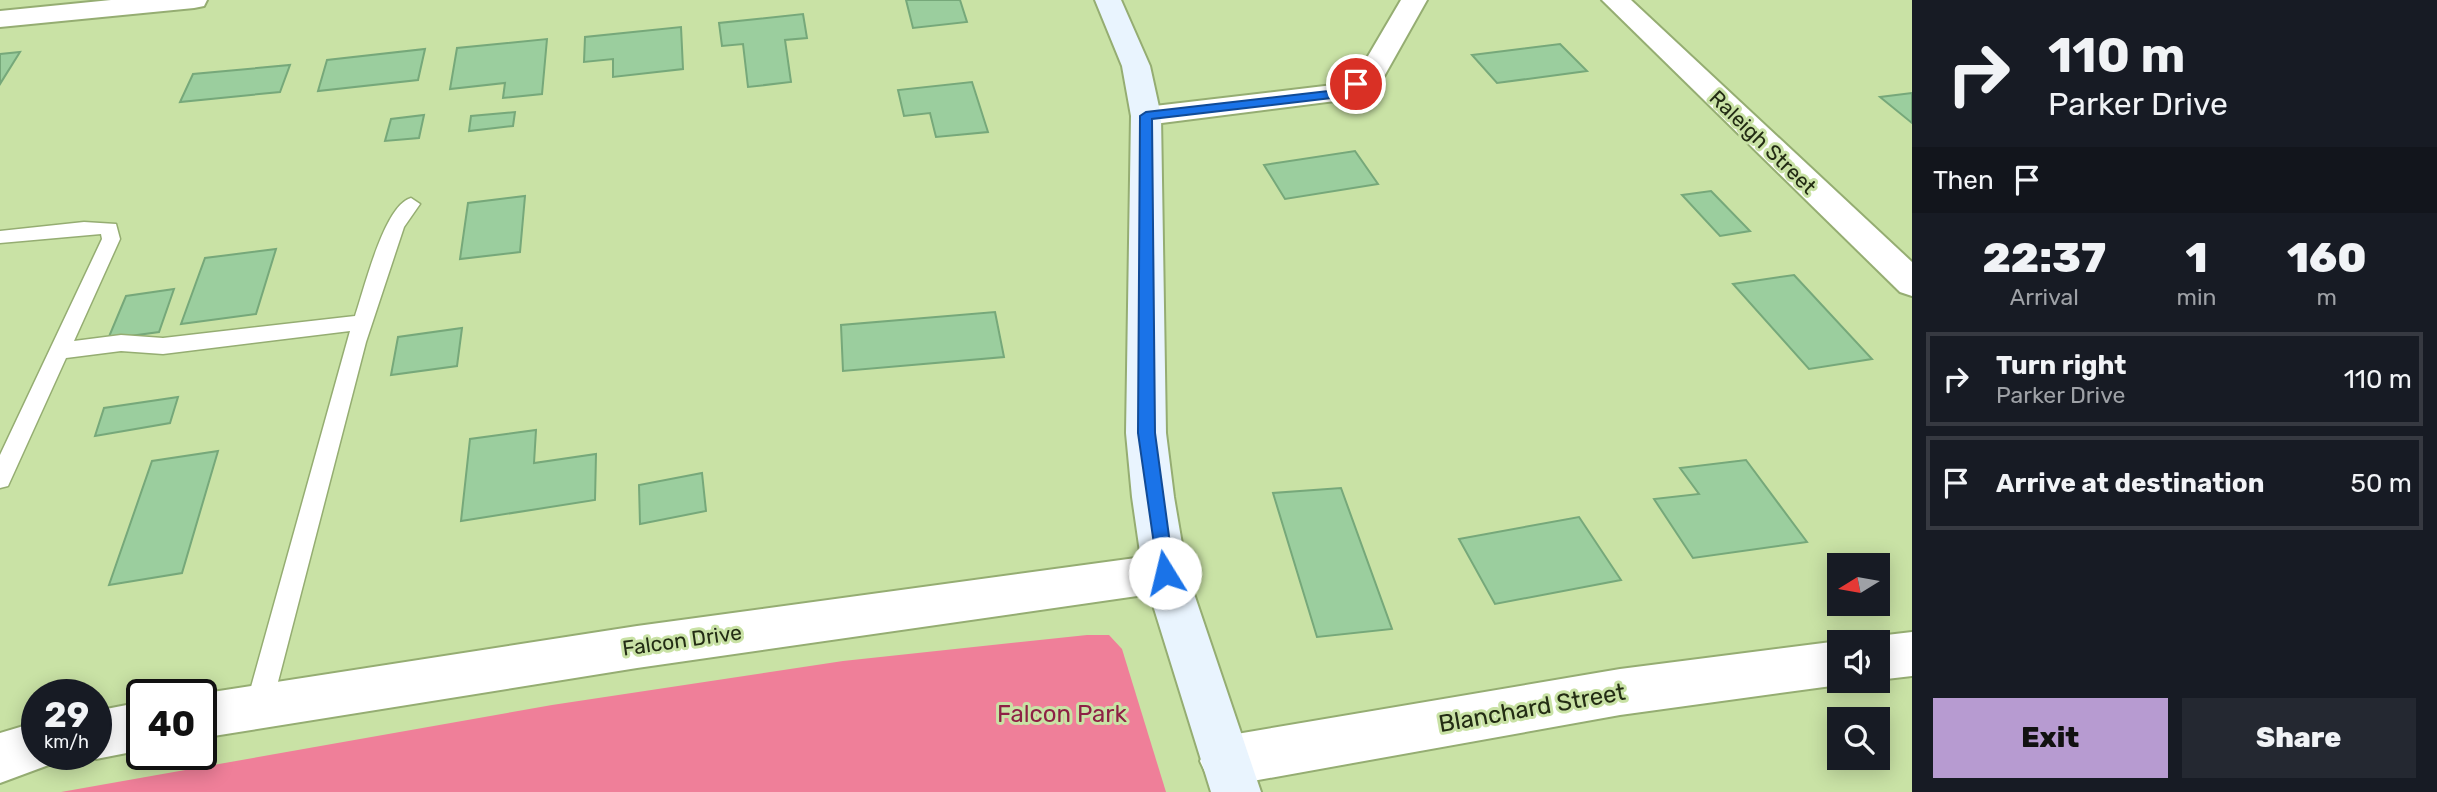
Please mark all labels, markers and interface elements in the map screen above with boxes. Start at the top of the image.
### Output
text: 110 m [2048,26,2185,84]
icon: right [1933,28,2024,119]
pin [1326,54,1386,114]
icon: arrive [1337,65,1375,103]
street label: Raleigh Street [1705,85,1821,199]
text: Parker Drive [2048,85,2228,123]
icon: arrive [2008,161,2046,199]
text: Then [1933,165,1994,196]
text: 22:37 [1982,233,2106,283]
text: 1 [2185,233,2208,283]
text: 160 [2287,233,2367,283]
text: Arrival [2010,283,2079,311]
text: min [2177,283,2216,311]
text: m [2316,283,2337,311]
text: Turn right [1996,350,2126,381]
icon: right [1937,360,1975,398]
text: 110 m [2344,364,2412,395]
text: Parker Drive [1996,381,2125,409]
icon: arrive [1937,464,1975,502]
text: Arrive at destination [1996,468,2264,499]
text: 50 m [2351,468,2412,499]
position arrow [1128,536,1202,610]
north arrow [1827,553,1890,616]
map controls [1827,553,1890,770]
street label: Falcon Drive [621,619,743,661]
button: sound [1827,630,1890,693]
street label: Blanchard Street [1436,678,1628,738]
speed limit sign: 40 [126,679,217,770]
text: 29 [44,694,89,736]
button: Exit [1933,698,2168,778]
button: Share [2182,698,2416,778]
park label: Falcon Park [997,700,1128,728]
button: search [1827,707,1890,770]
text: km/h [44,731,89,753]

